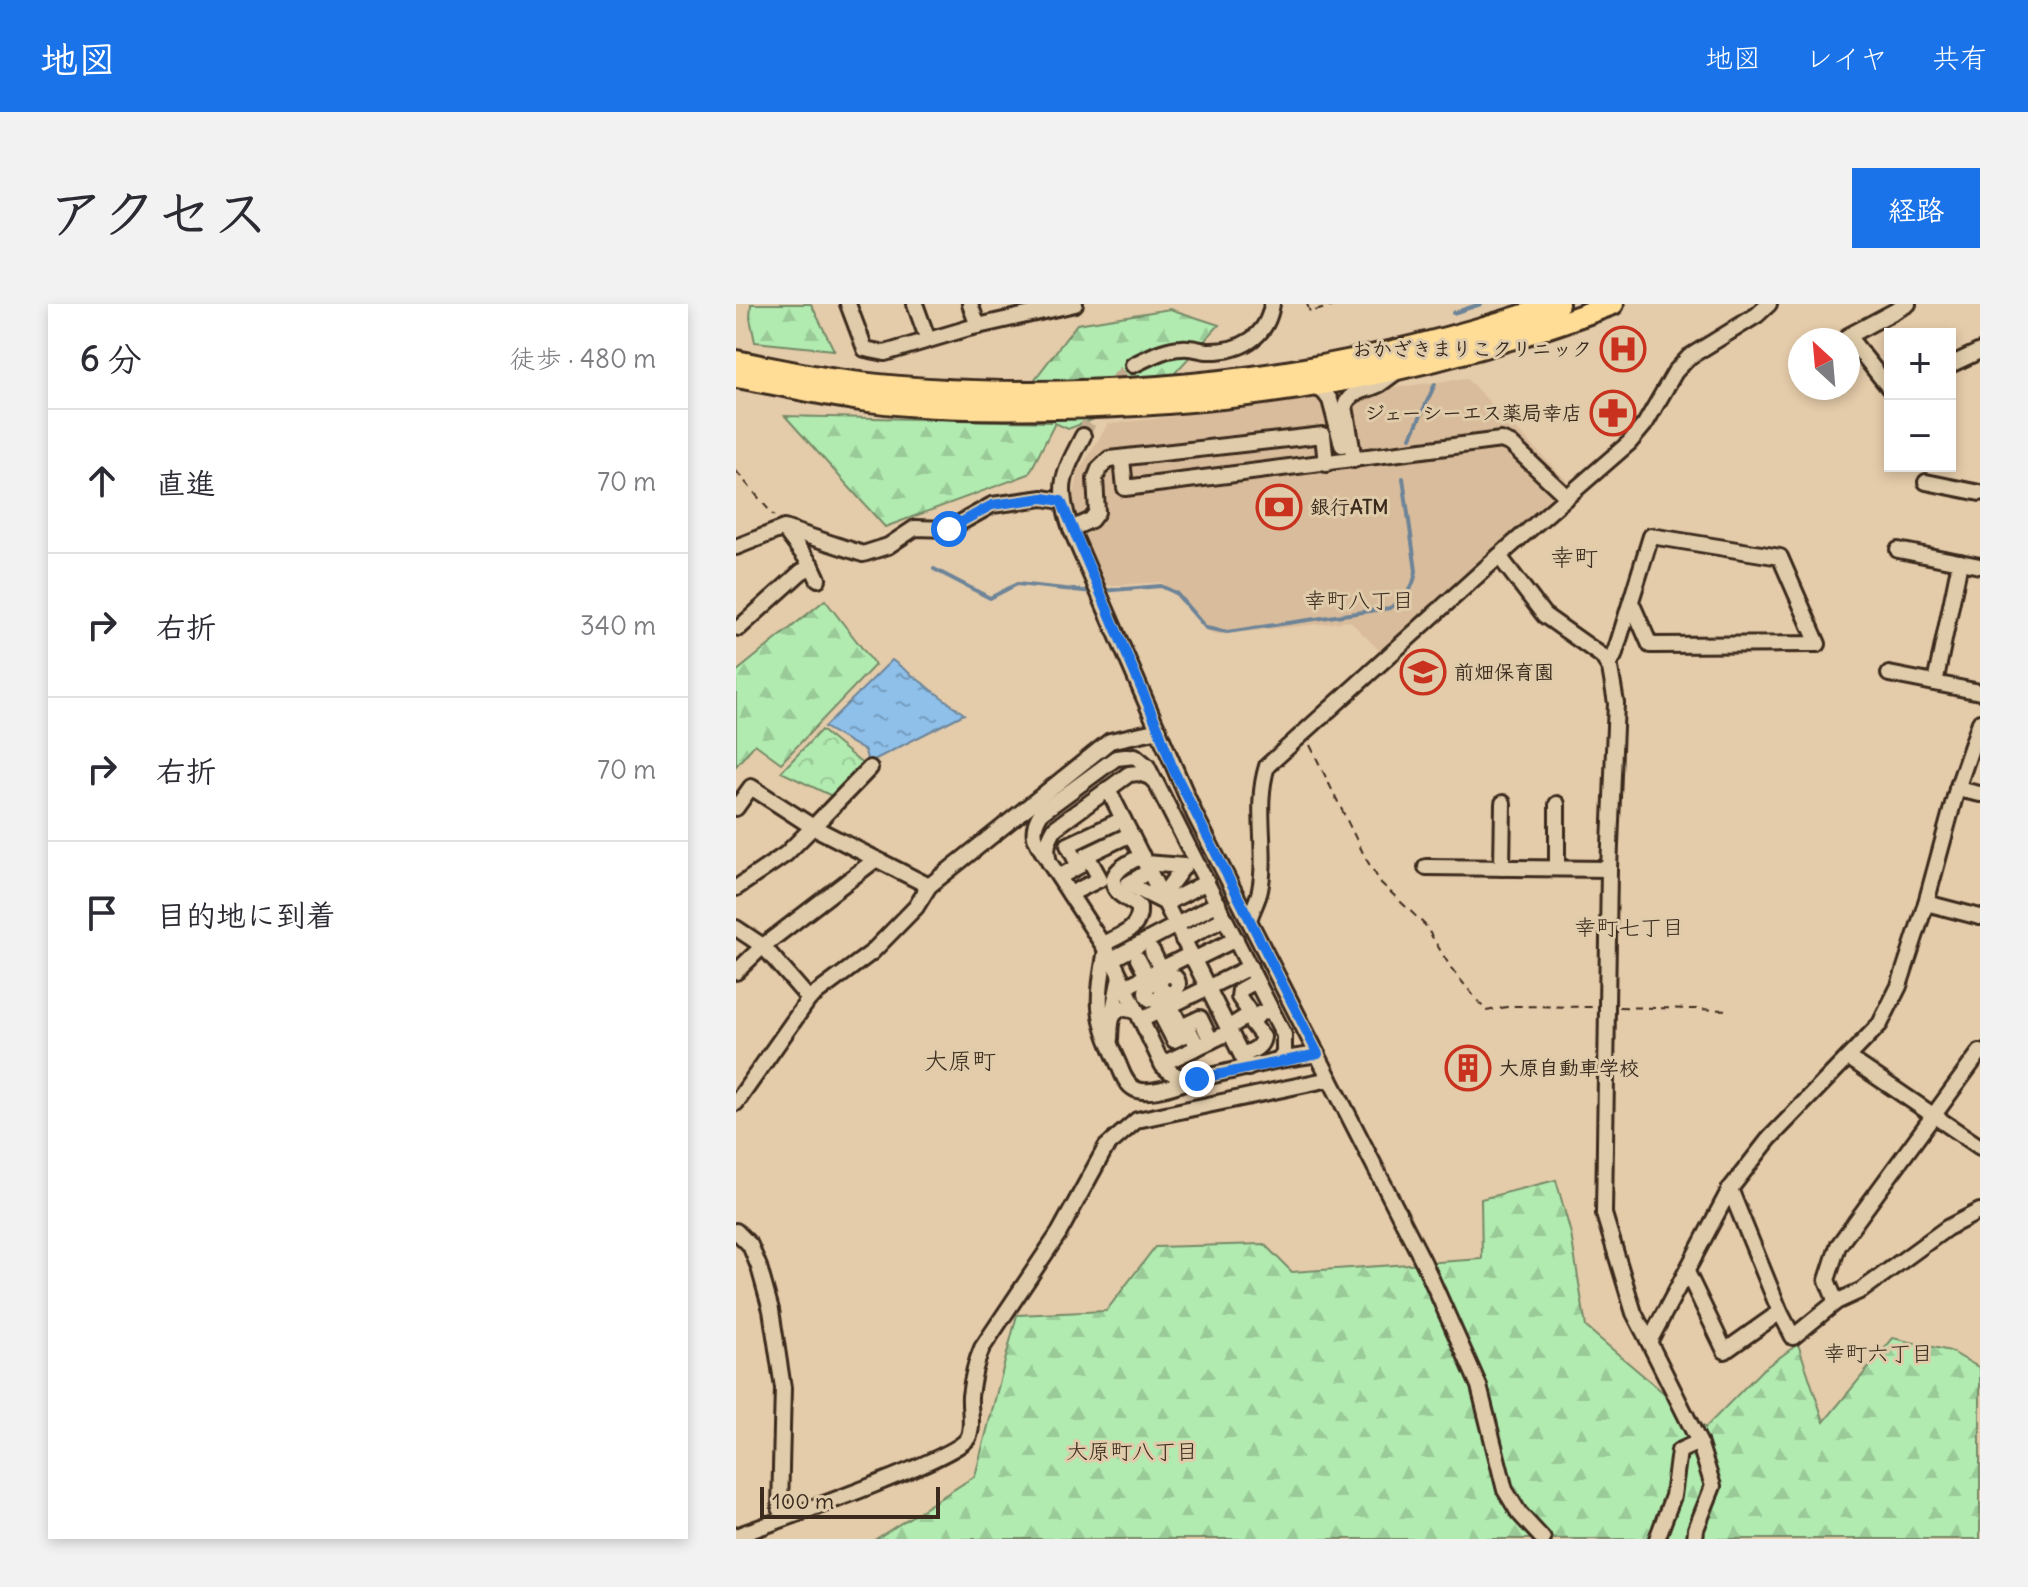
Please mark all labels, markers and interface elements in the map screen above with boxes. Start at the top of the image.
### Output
text: 地図 [40,36,116,83]
text: 地図 [1705,40,1761,76]
text: レイヤ [1805,40,1888,76]
text: 共有 [1932,40,1988,76]
button: 経路 [1852,168,1980,248]
text: アクセス [48,178,269,248]
hospital icon: おかざきまりこクリニック [1599,325,1647,373]
north arrow [1788,328,1860,400]
map controls [1884,328,1956,472]
button: + [1884,328,1956,400]
place label: おかざきまりこクリニック [1352,336,1592,361]
text: 6 分 [80,337,142,380]
text: 徒歩 · 480 m [510,342,656,375]
pharmacy icon: ジェーシーエス薬局幸店 [1589,389,1637,437]
place label: ジェーシーエス薬局幸店 [1364,400,1582,425]
button: − [1884,400,1956,472]
icon: ahead [80,459,124,503]
text: 直進 [156,464,216,502]
text: 70 m [597,465,656,498]
bank icon: 銀行ATM [1255,483,1303,531]
place label: 銀行ATM [1310,494,1389,519]
route start [931,511,967,547]
district label: 幸町 [1550,542,1598,572]
district label: 幸町八丁目 [1304,586,1414,614]
icon: right [80,603,124,647]
text: 右折 [156,608,216,646]
text: 340 m [580,609,656,642]
school or university icon: 前畑保育園 [1399,648,1447,696]
place label: 前畑保育園 [1454,659,1554,684]
icon: right [80,747,124,791]
text: 右折 [156,752,216,790]
text: 70 m [597,753,656,786]
icon: arrive [80,891,124,935]
text: 目的地に到着 [156,896,336,934]
district label: 幸町七丁目 [1574,913,1684,941]
building icon: 大原自動車学校 [1444,1044,1492,1092]
district label: 大原町 [924,1045,996,1075]
place label: 大原自動車学校 [1499,1055,1639,1080]
route end [1179,1061,1215,1097]
district label: 幸町六丁目 [1823,1339,1933,1367]
district label: 大原町八丁目 [1066,1437,1198,1465]
scale bar [760,1483,940,1519]
text: 100 m [772,1487,834,1515]

